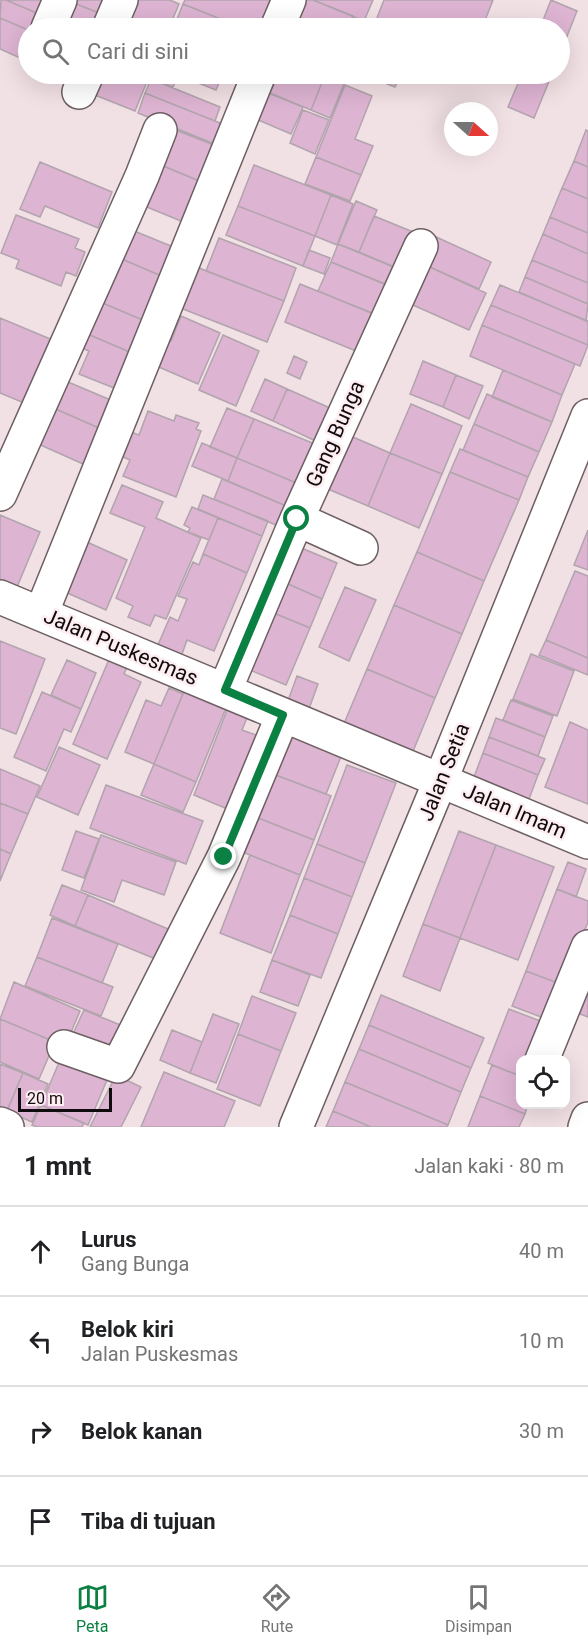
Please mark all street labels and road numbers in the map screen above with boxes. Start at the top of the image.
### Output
street label: Gang Bunga [301,377,369,491]
street label: Jalan Puskesmas [40,604,202,690]
street label: Jalan Setia [414,720,474,824]
street label: Jalan Imam [460,778,570,844]

